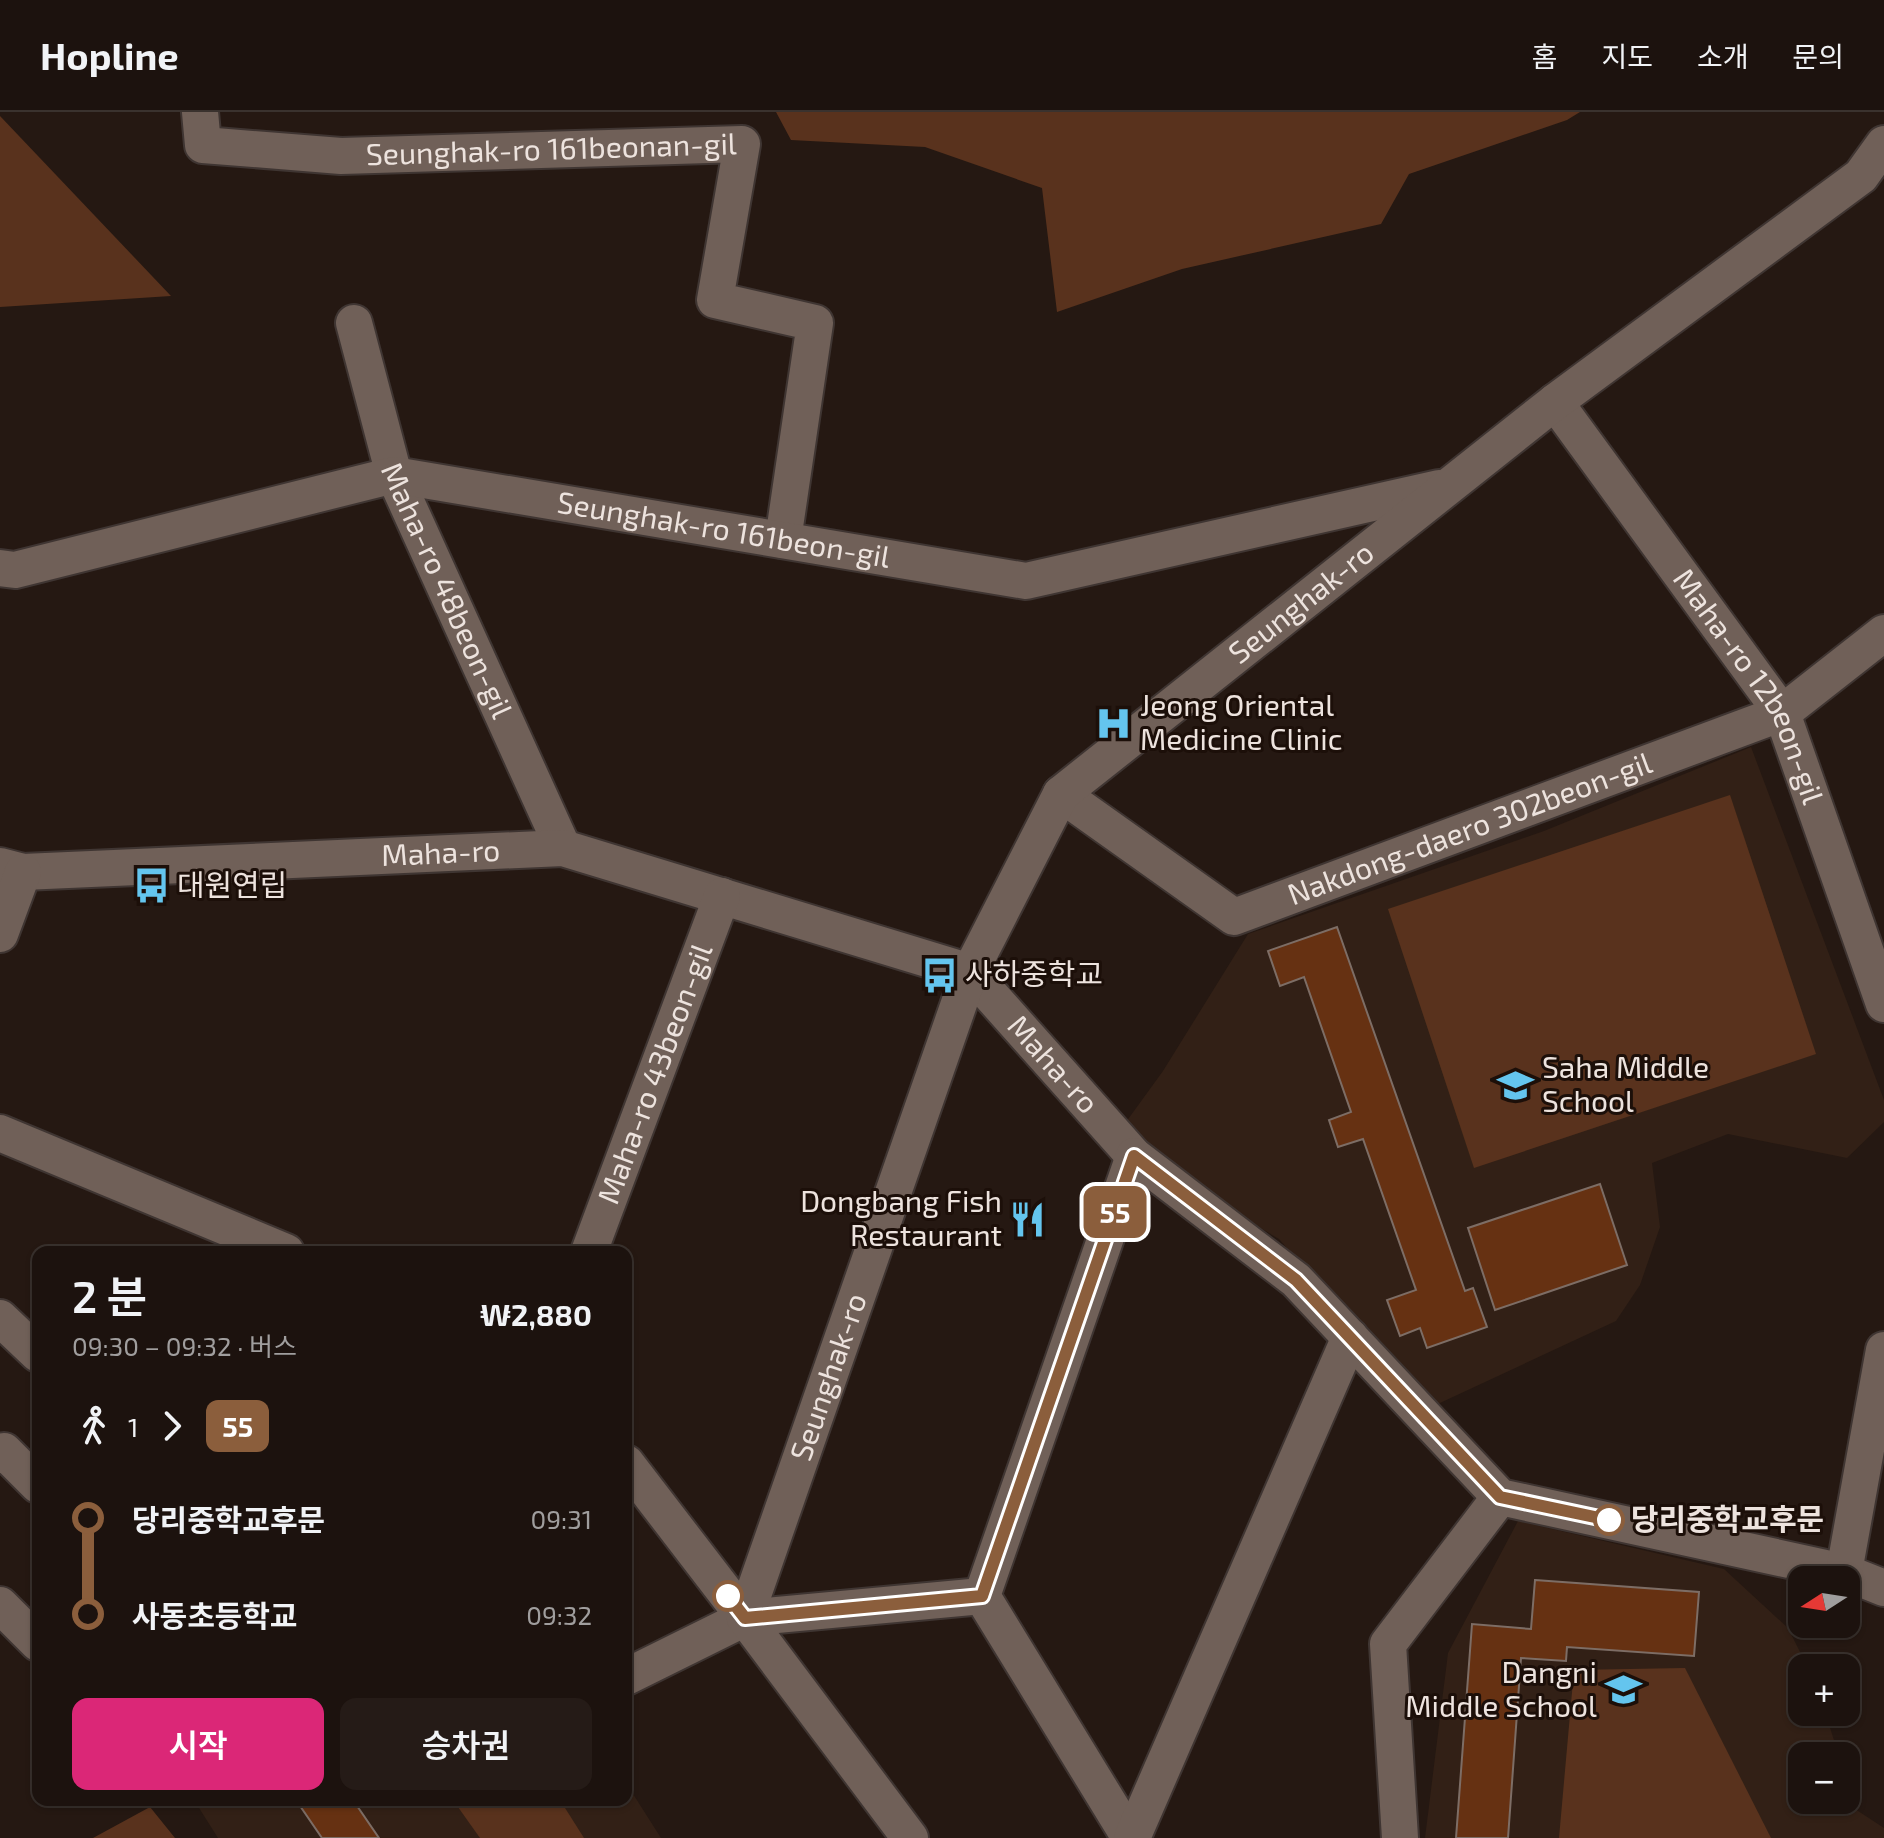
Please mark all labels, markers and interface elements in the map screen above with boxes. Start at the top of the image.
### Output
text: Hopline [40,32,179,78]
text: 홈 [1532,39,1557,73]
text: 지도 [1601,39,1653,73]
text: 소개 [1697,39,1748,73]
text: 문의 [1792,39,1844,73]
street label: Seunghak-ro 161beonan-gil [365,124,737,171]
street label: Maha-ro 48beon-gil [375,456,522,723]
street label: Seunghak-ro 161beon-gil [555,483,893,574]
street label: Seunghak-ro [1221,533,1380,670]
street label: Maha-ro 12beon-gil [1667,561,1832,808]
place label: Jeong Oriental Medicine Clinic [1140,686,1342,756]
hospital icon: Jeong Oriental Medicine Clinic [1095,704,1133,742]
street label: Nakdong-daero 302beon-gil [1282,743,1656,911]
street label: Maha-ro [381,831,501,872]
place label: 대원연립 [177,866,287,902]
bus stop icon: 대원연립 [132,867,170,905]
street label: Maha-ro 43beon-gil [589,938,719,1208]
place label: 사하중학교 [965,955,1103,991]
bus stop icon: 사하중학교 [920,956,958,994]
street label: Maha-ro [1001,1007,1107,1120]
place label: Saha Middle School [1542,1048,1709,1118]
school or university icon: Saha Middle School [1497,1066,1535,1104]
place label: Dongbang Fish Restaurant [800,1182,1002,1252]
line badge: 55 [1079,1186,1151,1238]
text: 55 [1100,1195,1130,1229]
restaurant icon: Dongbang Fish Restaurant [1009,1200,1047,1238]
text: 2 분 [72,1269,147,1322]
street label: Seunghak-ro [781,1288,873,1465]
text: ₩2,880 [480,1296,592,1332]
text: 09:30 – 09:32 · 버스 [72,1330,297,1361]
icon: walk [72,1404,116,1448]
icon: forward [150,1404,194,1448]
text: 55 [222,1409,253,1443]
text: 1 [128,1411,138,1442]
place label: 당리중학교후문 [1631,1500,1824,1536]
text: 당리중학교후문 [132,1501,325,1537]
text: 09:31 [531,1503,592,1534]
marker: 당리중학교후문 [1594,1505,1624,1535]
north arrow [1788,1566,1860,1638]
map controls [1788,1566,1860,1814]
unlabelled marker [713,1581,743,1611]
text: 사동초등학교 [132,1597,298,1633]
text: 09:32 [526,1599,592,1630]
place label: Dangni Middle School [1405,1653,1597,1723]
button: + [1788,1654,1860,1726]
school or university icon: Dangni Middle School [1604,1671,1642,1709]
button: 시작 [72,1698,324,1790]
button: 승차권 [340,1698,592,1790]
button: − [1788,1742,1860,1814]

